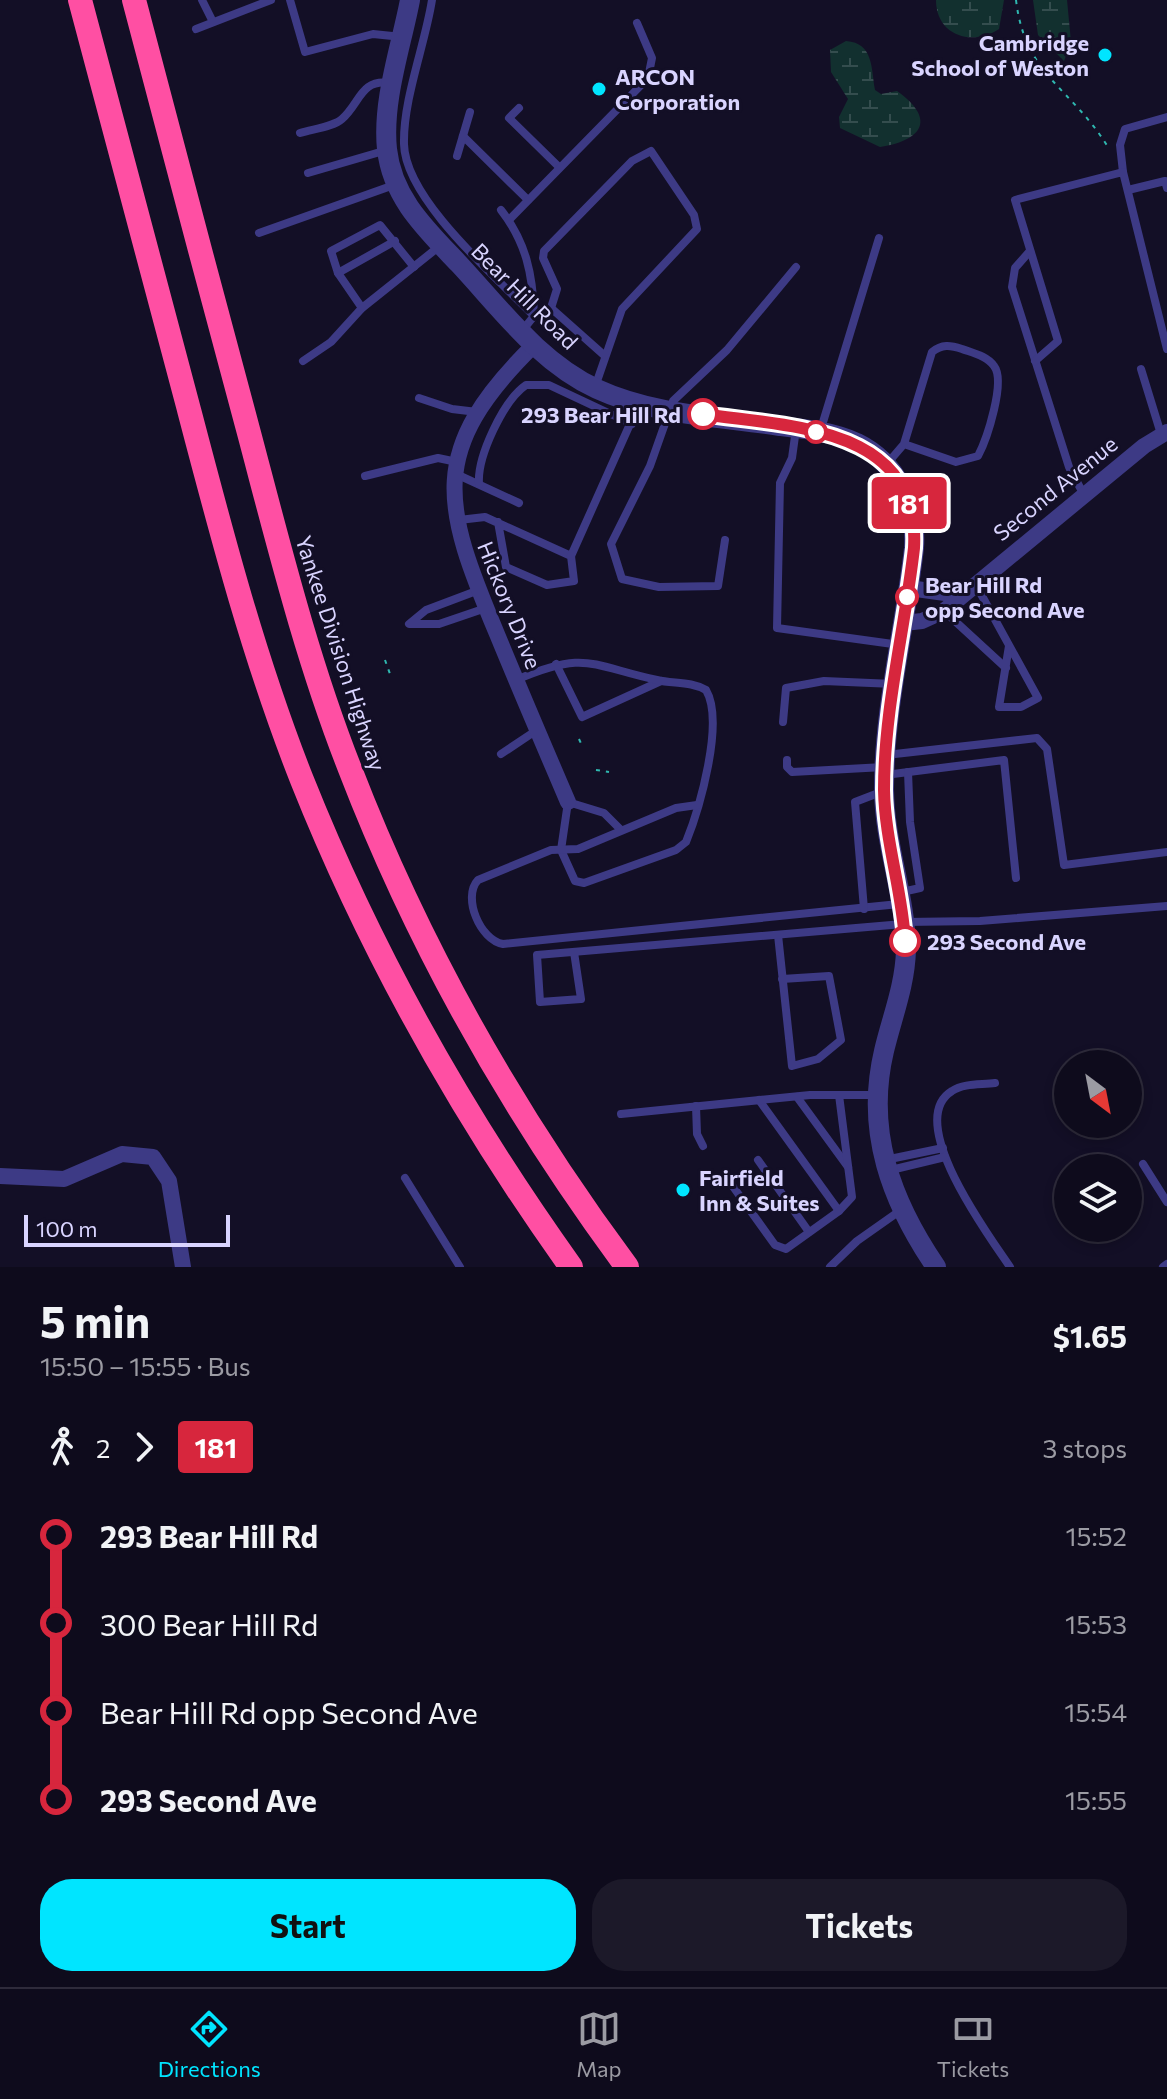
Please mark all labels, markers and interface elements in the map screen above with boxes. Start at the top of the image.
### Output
place label: Cambridge School of Weston [911,29,1089,81]
marker: Cambridge School of Weston [1096,46,1114,64]
place label: ARCON Corporation [615,63,740,115]
marker: ARCON Corporation [590,80,608,98]
street label: Bear Hill Road [466,237,584,355]
marker: 293 Bear Hill Rd [688,399,718,429]
place label: 293 Bear Hill Rd [521,401,681,428]
unlabelled marker [805,421,827,443]
street label: Second Avenue [988,430,1122,546]
line badge: 181 [863,477,955,529]
text: 181 [888,486,930,520]
street label: Yankee Division Highway [290,532,392,774]
street label: Hickory Drive [472,537,548,673]
place label: Bear Hill Rd opp Second Ave [925,571,1085,623]
marker: Bear Hill Rd opp Second Ave [896,586,918,608]
marker: 293 Second Ave [890,926,920,956]
place label: 293 Second Ave [927,928,1086,955]
north arrow [1054,1050,1142,1138]
map controls [1054,1050,1142,1242]
button: layers [1054,1154,1142,1242]
place label: Fairfield Inn & Suites [699,1164,820,1216]
marker: Fairfield Inn & Suites [674,1181,692,1199]
scale bar [24,1211,230,1247]
text: 100 m [36,1215,98,1242]
text: 5 min [40,1293,150,1347]
text: $1.65 [1053,1317,1127,1354]
text: 15:50 – 15:55 · Bus [40,1350,251,1381]
icon: walk [40,1425,84,1469]
icon: forward [122,1425,166,1469]
text: 181 [194,1430,237,1464]
text: 2 [96,1432,110,1463]
text: 3 stops [1042,1432,1127,1463]
text: 293 Bear Hill Rd [100,1517,318,1554]
text: 15:52 [1065,1520,1127,1551]
text: 300 Bear Hill Rd [100,1605,318,1642]
text: 15:53 [1065,1608,1127,1639]
text: Bear Hill Rd opp Second Ave [100,1693,478,1730]
text: 15:54 [1064,1696,1127,1727]
text: 293 Second Ave [100,1781,317,1818]
text: 15:55 [1065,1784,1127,1815]
button: Start [40,1879,576,1971]
button: Tickets [592,1879,1127,1971]
tab: Directions [158,2007,261,2082]
tab: Map [576,2007,622,2082]
tab: Tickets [937,2007,1009,2082]

